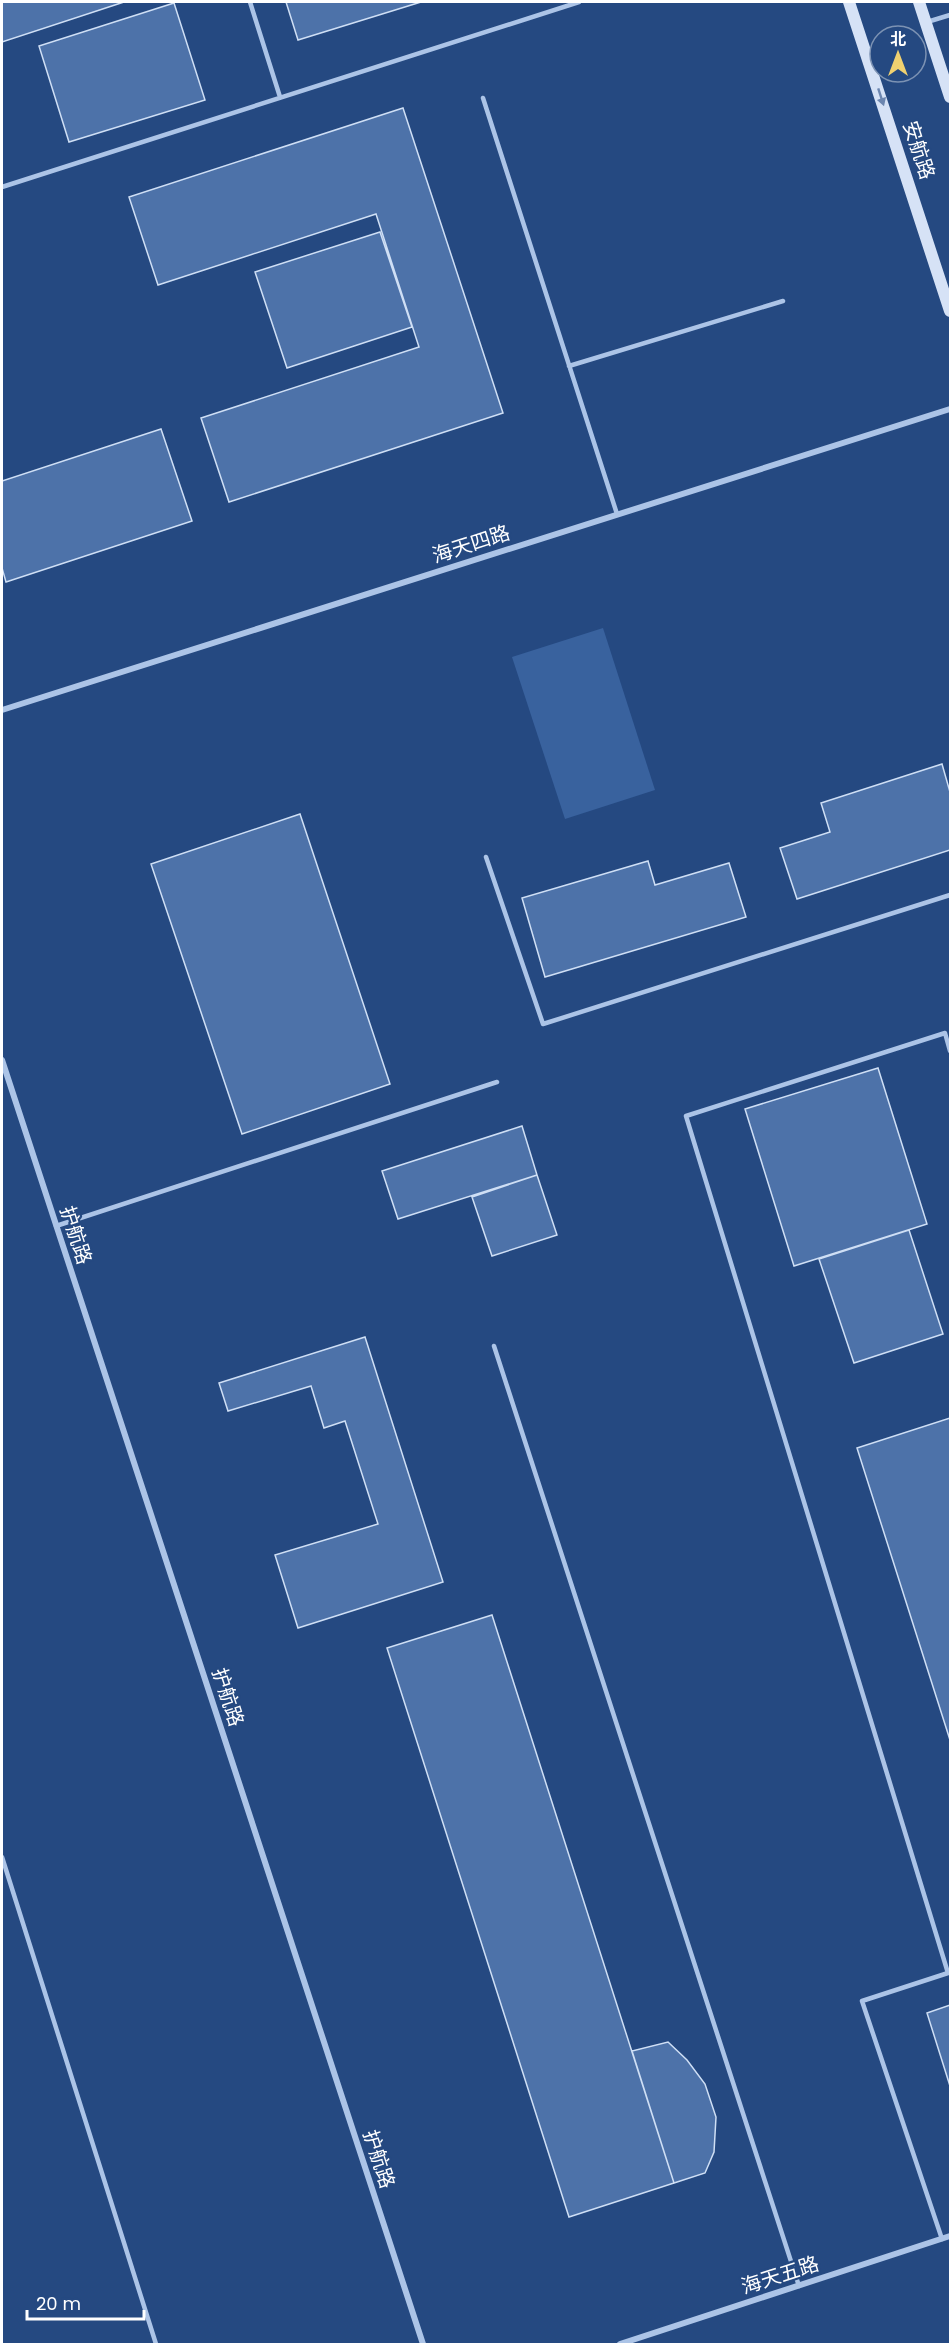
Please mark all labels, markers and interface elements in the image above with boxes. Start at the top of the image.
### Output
north arrow [868,24,928,84]
text: 北 [890,28,906,51]
one-way arrow [876,88,886,106]
street label: 安航路 [896,117,942,183]
street label: 海天四路 [429,518,513,570]
street label: 护航路 [53,1202,99,1268]
street label: 护航路 [205,1664,251,1730]
street label: 护航路 [356,2126,402,2192]
street label: 海天五路 [738,2249,822,2301]
scale bar [27,2283,144,2321]
text: 20 m [36,2291,81,2316]

